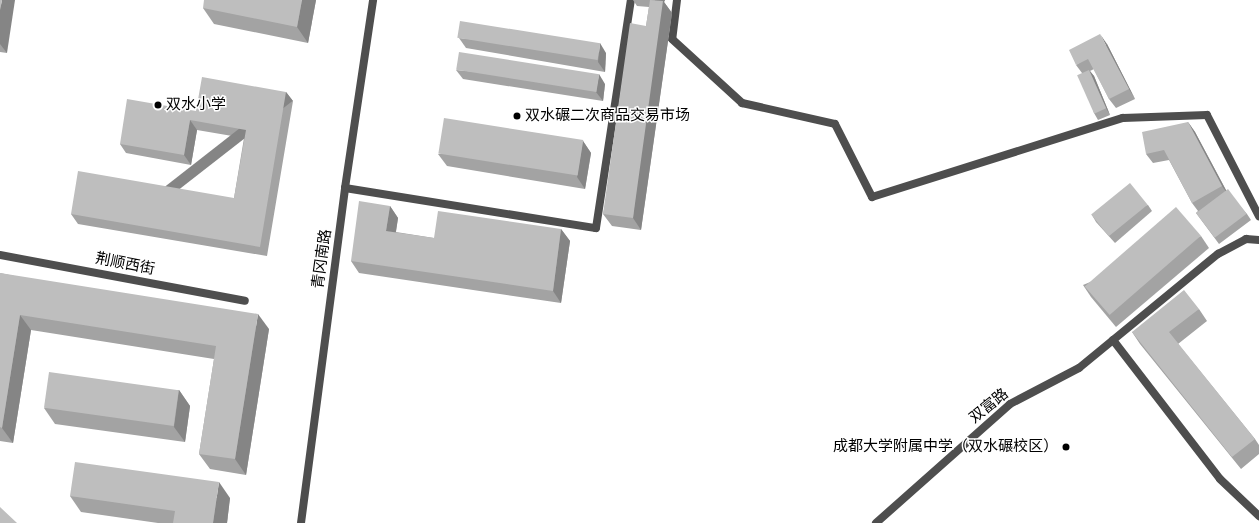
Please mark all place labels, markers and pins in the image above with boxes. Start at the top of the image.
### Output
place label: 双水小学 [166,96,226,114]
marker: 双水小学 [153,100,163,110]
place label: 双水碾二次商品交易市场 [525,107,690,125]
marker: 双水碾二次商品交易市场 [512,111,522,121]
place label: 成都大学附属中学（双水碾校区） [833,438,1058,456]
marker: 成都大学附属中学（双水碾校区） [1061,442,1071,452]

